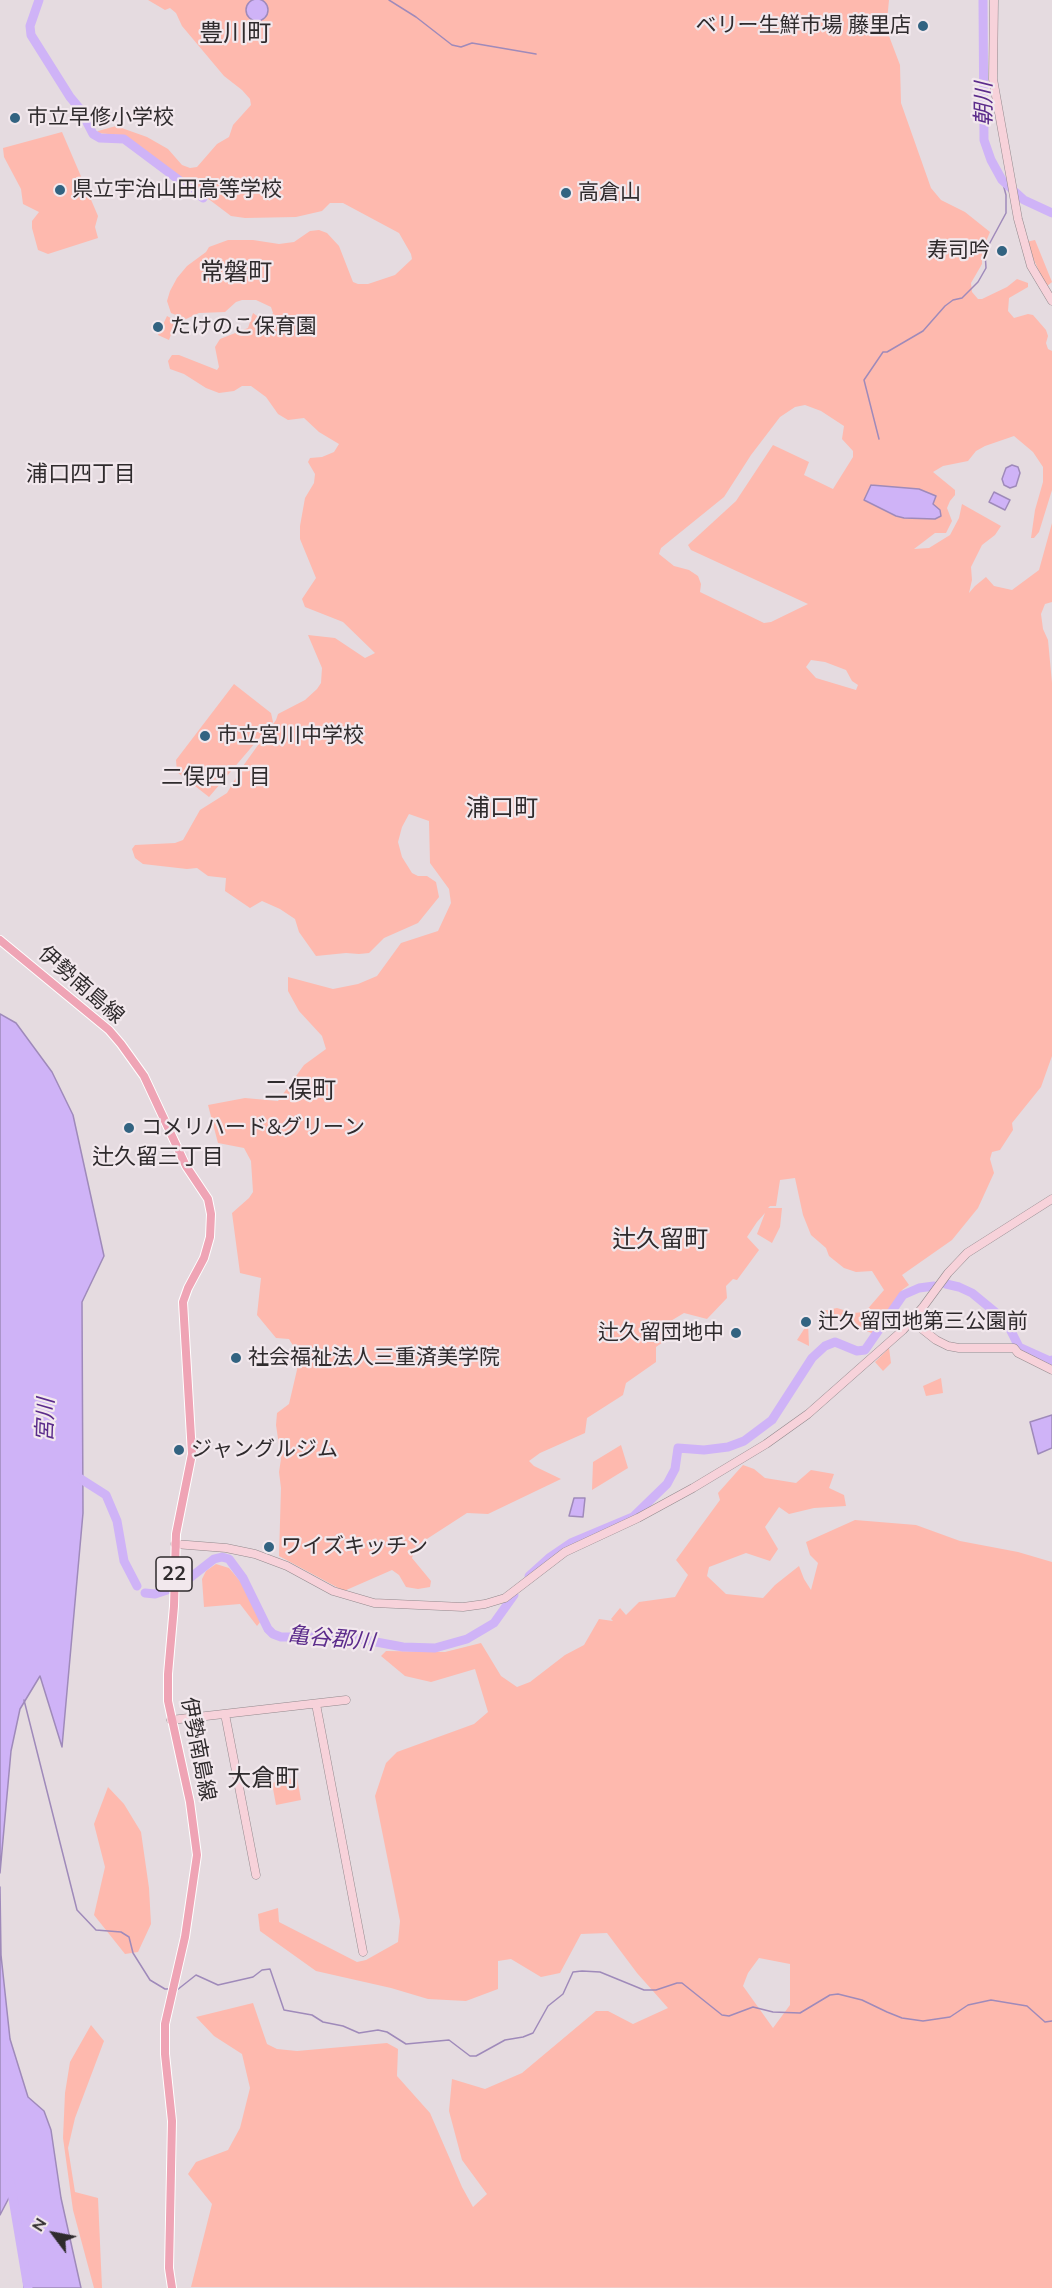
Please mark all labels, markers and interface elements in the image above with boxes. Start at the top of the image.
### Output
place label: ベリー生鮮市場 藤里店 [696,13,911,39]
marker: ベリー生鮮市場 藤里店 [916,19,930,33]
district label: 豊川町 [199,20,271,48]
water label: 朝川 [971,82,997,126]
place label: 市立早修小学校 [27,105,174,131]
marker: 市立早修小学校 [8,111,22,125]
place label: 県立宇治山田高等学校 [72,177,282,203]
place label: 高倉山 [578,180,641,206]
marker: 県立宇治山田高等学校 [53,183,67,197]
marker: 高倉山 [559,186,573,200]
place label: 寿司吟 [927,238,990,264]
marker: 寿司吟 [995,244,1009,258]
district label: 常磐町 [200,259,272,287]
place label: たけのこ保育園 [170,314,317,340]
marker: たけのこ保育園 [151,320,165,334]
district label: 浦口四丁目 [26,461,136,487]
place label: 市立宮川中学校 [217,723,364,749]
marker: 市立宮川中学校 [198,729,212,743]
district label: 二俣四丁目 [161,764,271,790]
district label: 浦口町 [466,795,538,823]
street label: 伊勢南島線 [33,941,129,1029]
district label: 二俣町 [264,1077,336,1105]
place label: コメリハード&グリーン [141,1115,365,1141]
marker: コメリハード&グリーン [122,1121,136,1135]
district label: 辻久留三丁目 [92,1144,224,1170]
district label: 辻久留町 [612,1226,708,1254]
place label: 辻久留団地第三公園前 [818,1309,1028,1335]
marker: 辻久留団地第三公園前 [799,1315,813,1329]
place label: 辻久留団地中 [598,1320,724,1346]
marker: 辻久留団地中 [729,1326,743,1340]
place label: 社会福祉法人三重済美学院 [248,1345,500,1371]
marker: 社会福祉法人三重済美学院 [229,1351,243,1365]
water label: 宮川 [32,1398,60,1442]
place label: ジャングルジム [191,1437,338,1463]
marker: ジャングルジム [172,1443,186,1457]
place label: ワイズキッチン [281,1534,428,1560]
marker: ワイズキッチン [262,1540,276,1554]
road number: 22 [156,1557,192,1591]
water label: 亀谷郡川 [286,1622,376,1656]
street label: 伊勢南島線 [176,1695,220,1803]
district label: 大倉町 [227,1765,299,1793]
north arrow [24,2204,84,2264]
text: N [27,2214,50,2235]

